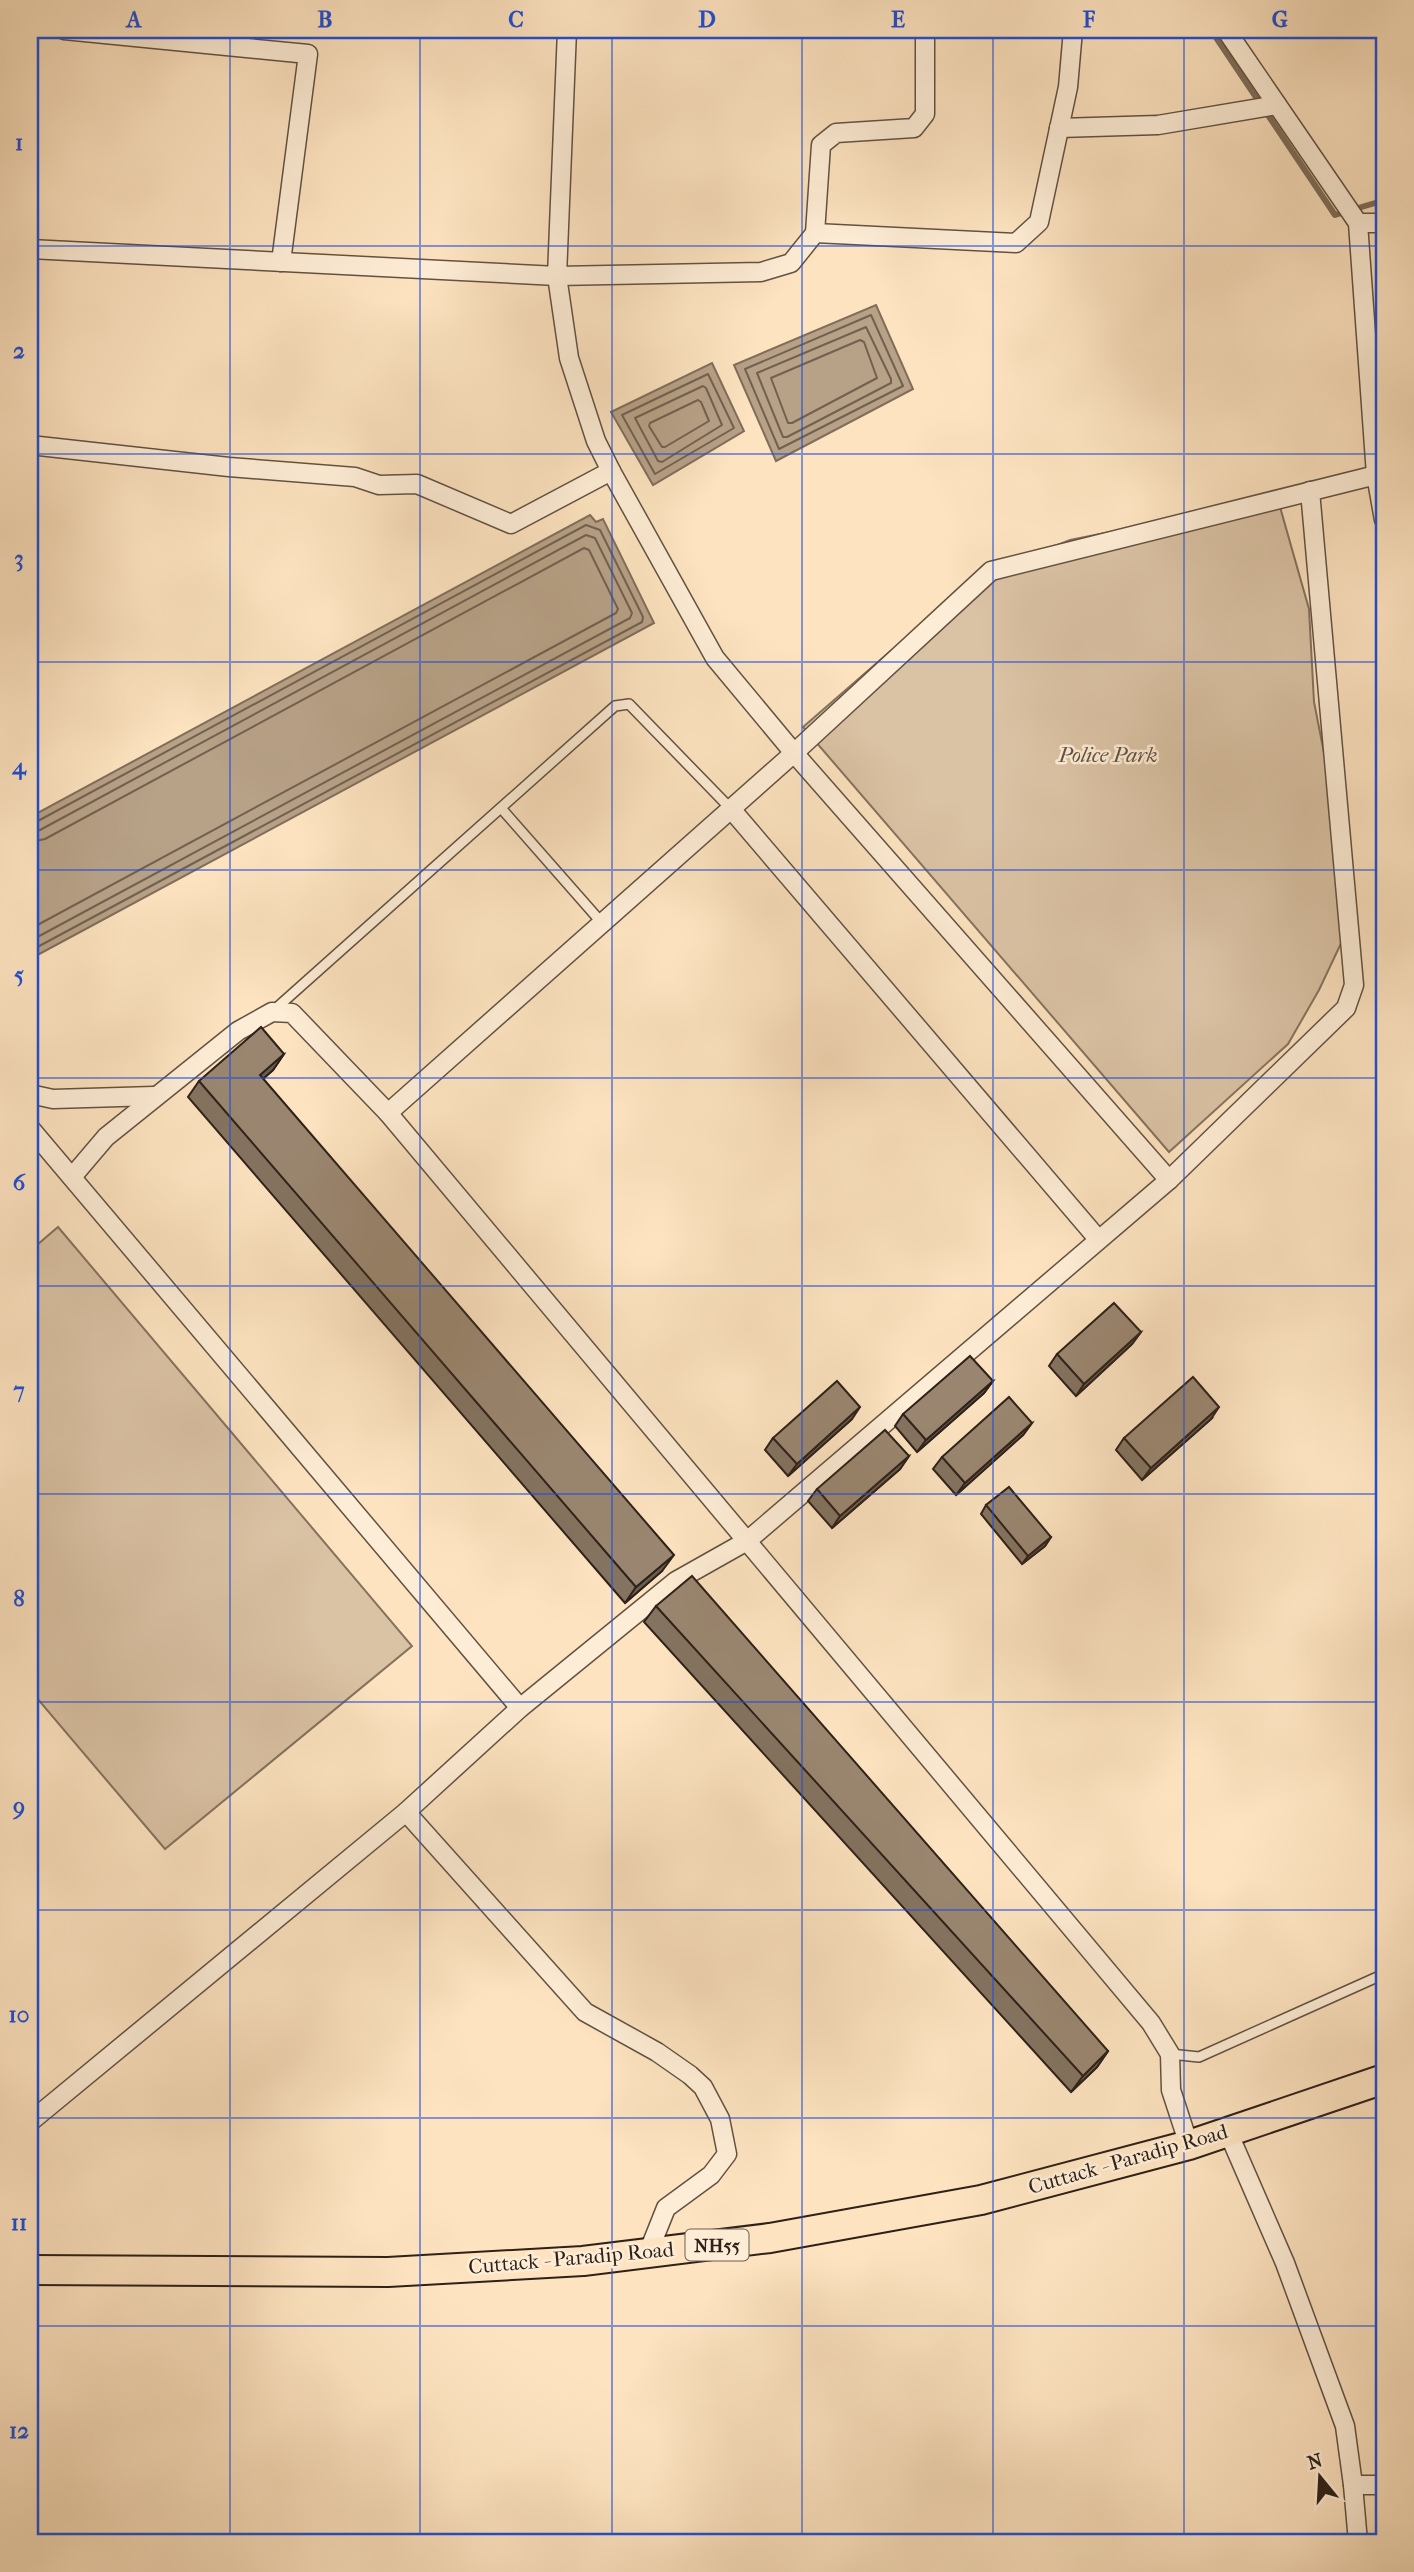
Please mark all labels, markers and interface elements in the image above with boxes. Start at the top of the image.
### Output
text: A [125,6,143,33]
text: B [318,6,333,33]
text: C [508,6,524,33]
text: D [698,6,716,33]
text: E [891,6,905,33]
text: F [1082,6,1096,33]
text: G [1272,6,1288,33]
text: 1 [15,129,23,156]
text: 2 [13,337,25,364]
text: 3 [14,545,24,572]
park label: Police Park [1057,743,1158,767]
text: 4 [11,753,27,780]
text: 5 [14,961,24,988]
text: 6 [13,1169,26,1196]
text: 7 [12,1377,25,1404]
text: 8 [13,1585,25,1612]
text: 9 [12,1793,25,1820]
text: 10 [9,2001,29,2028]
street label: Cuttack - Paradip Road [1026,2119,1231,2199]
text: 11 [11,2209,27,2236]
road number: NH55 [686,2230,748,2260]
street label: Cuttack - Paradip Road [467,2237,675,2279]
text: 12 [9,2417,29,2444]
north arrow [1284,2442,1354,2512]
text: N [1305,2449,1326,2474]

